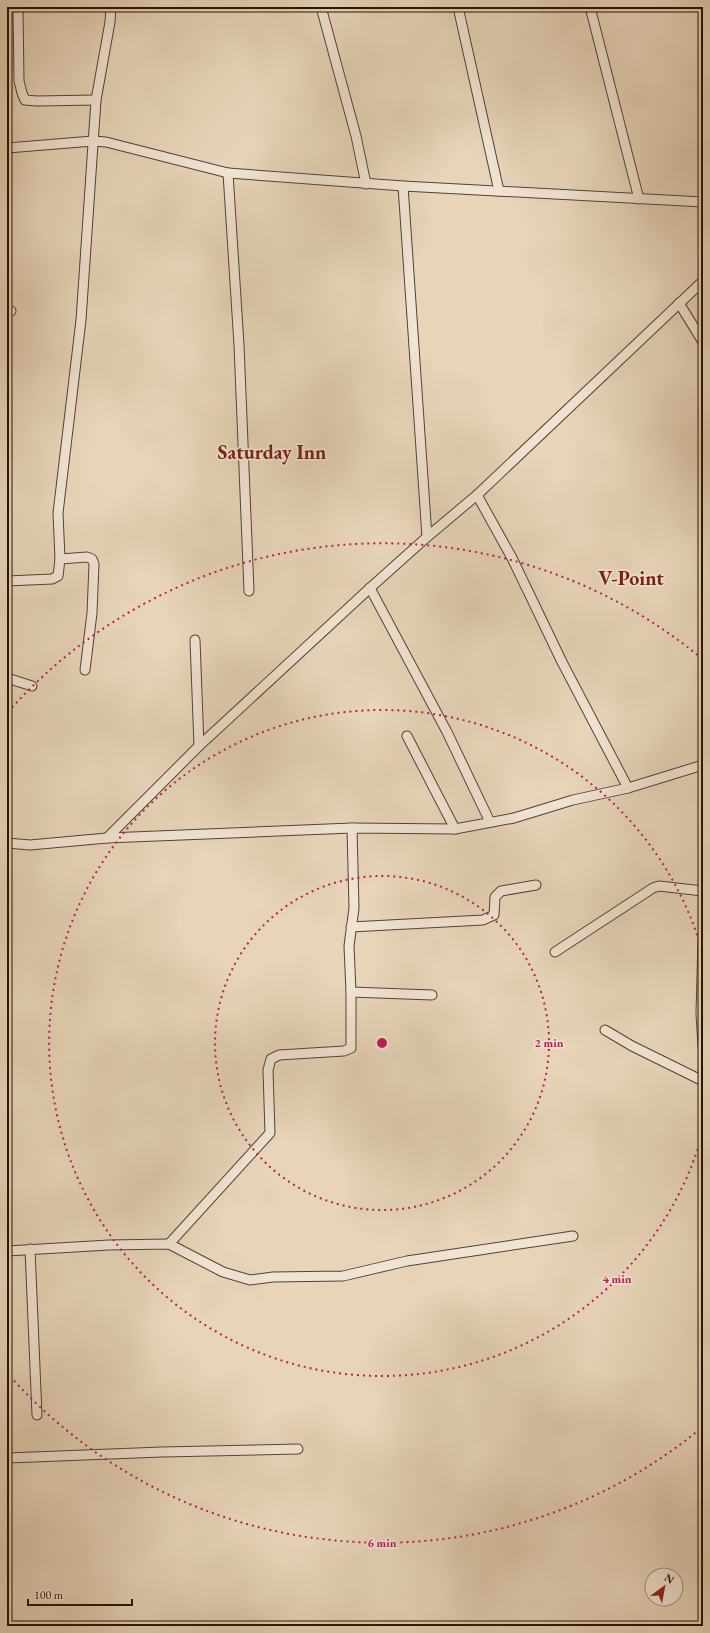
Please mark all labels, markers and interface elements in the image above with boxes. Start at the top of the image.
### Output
district label: Saturday Inn [218,439,326,465]
district label: V-Point [598,565,664,591]
text: 2 min [534,1035,564,1051]
centre of rings [375,1036,389,1050]
text: 4 min [602,1271,632,1287]
text: 6 min [367,1535,397,1551]
north arrow [644,1567,684,1607]
text: N [662,1570,677,1587]
scale bar [28,1581,132,1607]
text: 100 m [34,1587,64,1603]

